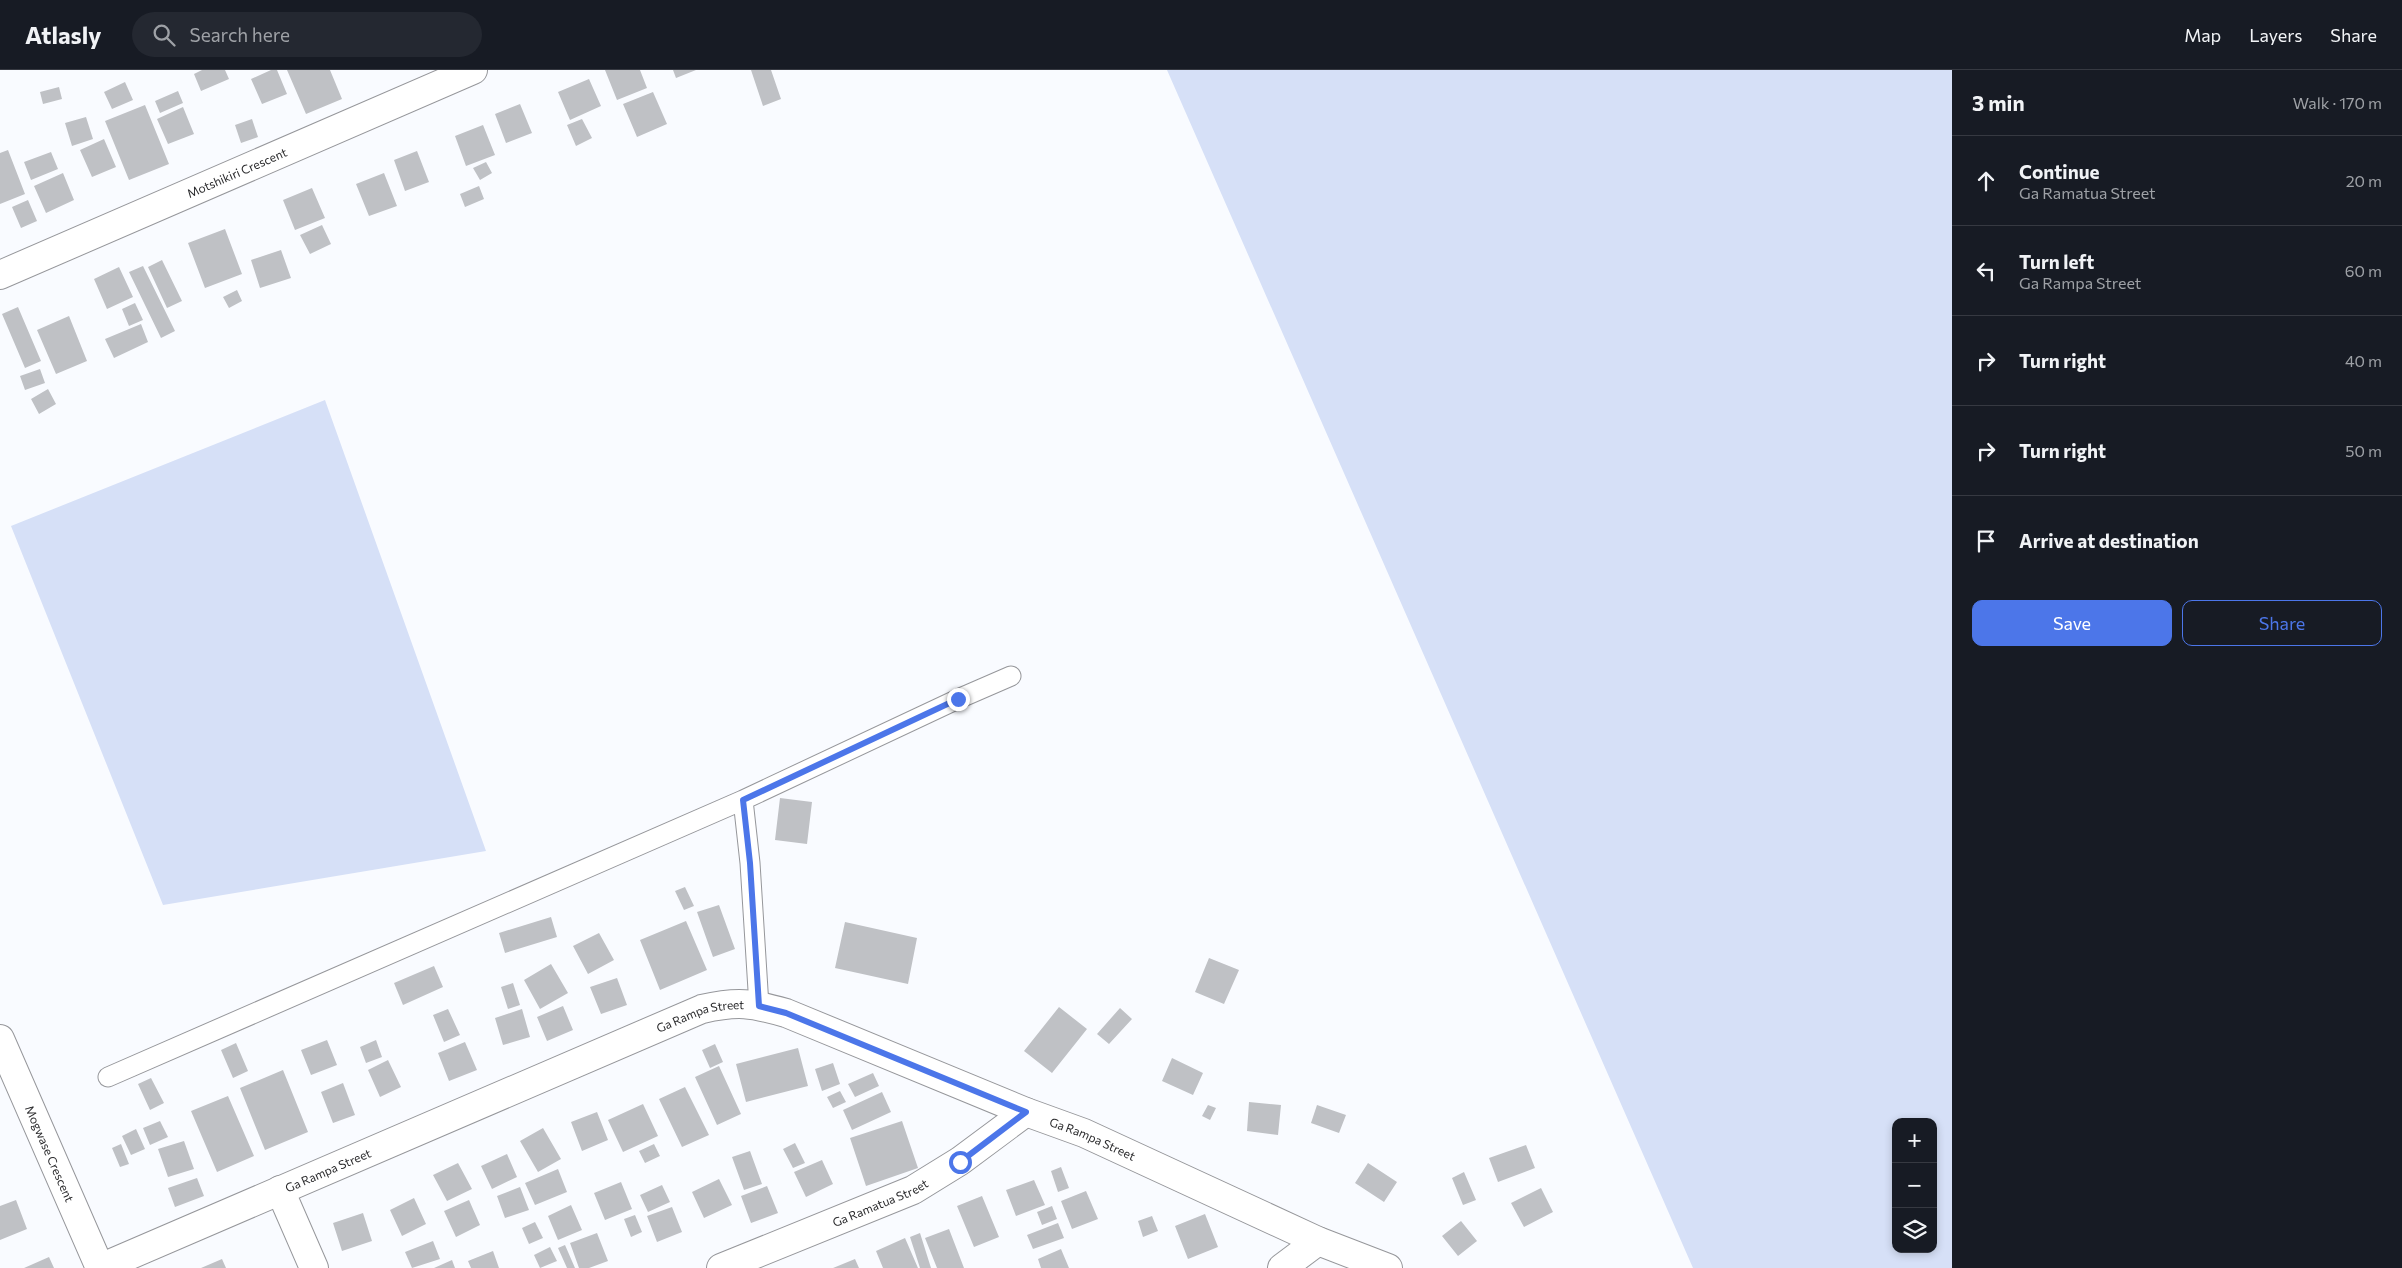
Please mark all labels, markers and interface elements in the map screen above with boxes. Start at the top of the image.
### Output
search box [132,12,482,57]
text: Atlasly [25,20,102,49]
icon: search [150,21,178,49]
text: Search here [190,23,290,46]
text: Map [2184,24,2221,46]
text: Layers [2249,24,2302,46]
text: Share [2330,24,2377,46]
text: 3 min [1972,90,2025,115]
text: Walk · 170 m [2293,93,2382,112]
street label: Motshikiri Crescent [185,145,289,200]
text: Continue [2019,160,2099,183]
icon: ahead [1972,167,2000,195]
text: 20 m [2346,171,2382,190]
text: Ga Ramatua Street [2019,183,2156,202]
text: Turn left [2019,250,2094,273]
icon: left [1972,257,2000,285]
text: 60 m [2345,261,2382,280]
text: Ga Rampa Street [2019,273,2141,292]
icon: right [1972,347,2000,375]
text: Turn right [2019,349,2106,372]
text: 40 m [2345,351,2382,370]
icon: right [1972,437,2000,465]
text: Turn right [2019,439,2106,462]
text: 50 m [2345,441,2382,460]
icon: arrive [1972,527,2000,555]
text: Arrive at destination [2019,529,2199,552]
button: Save [1972,600,2172,646]
button: Share [2182,600,2382,646]
route end [947,688,970,711]
street label: Ga Rampa Street [654,997,745,1035]
street label: Mogwase Crescent [23,1103,77,1204]
street label: Ga Rampa Street [1048,1114,1138,1163]
map controls [1892,1118,1937,1253]
button: + [1892,1118,1937,1163]
street label: Ga Rampa Street [283,1145,373,1195]
route start [949,1151,972,1174]
button: − [1892,1163,1937,1208]
street label: Ga Ramatua Street [830,1176,930,1229]
button: layers [1892,1208,1937,1253]

